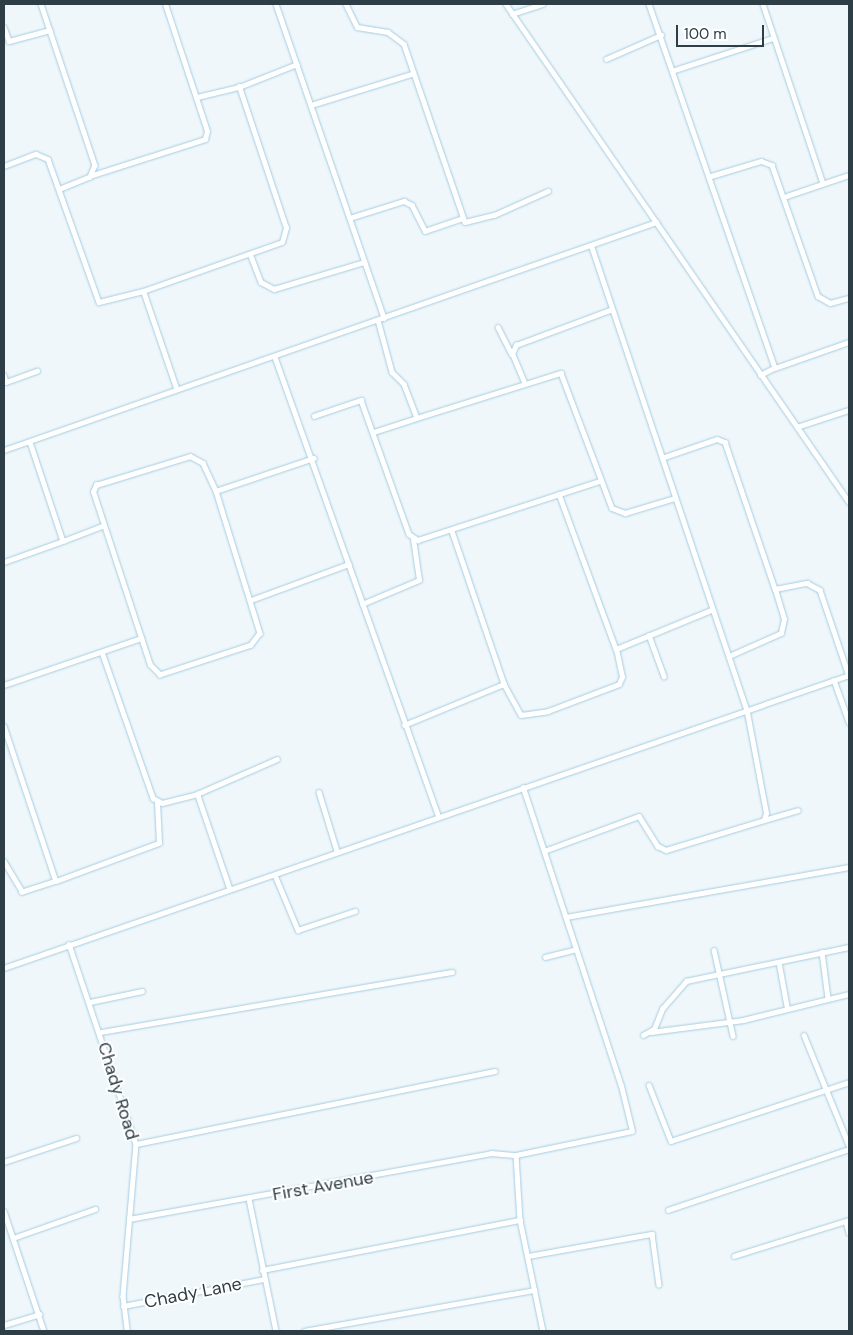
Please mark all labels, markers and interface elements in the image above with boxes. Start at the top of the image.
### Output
scale bar [678,15,766,47]
text: 100 m [684,24,727,44]
street label: Chady Road [93,1040,143,1142]
street label: First Avenue [271,1166,375,1206]
street label: Chady Lane [142,1273,244,1313]

